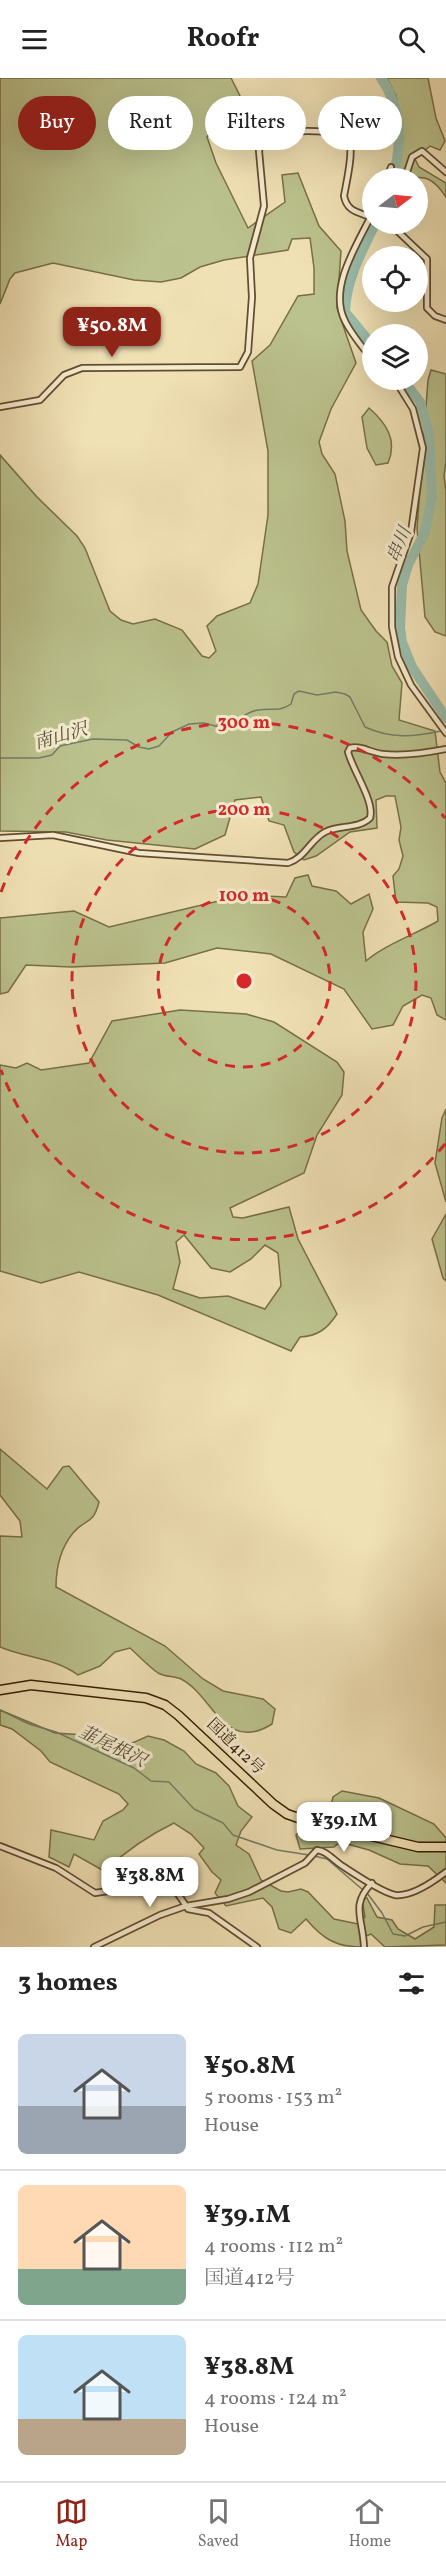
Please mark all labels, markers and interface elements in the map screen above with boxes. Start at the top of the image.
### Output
text: Roofr [187,20,259,58]
icon: menu [18,23,51,56]
icon: search [395,23,428,56]
chip: Buy [18,96,96,150]
chip: Rent [108,96,193,150]
chip: Filters [205,96,306,150]
chip: New [318,96,402,150]
north arrow [362,168,428,234]
map controls [362,168,428,390]
button: locate [362,246,428,312]
pin: ¥50.8M [63,307,161,358]
text: ¥50.8M [77,312,147,340]
button: layers [362,324,428,390]
water label: 串川 [382,522,419,566]
text: 300 m [218,711,270,736]
water label: 南山沢 [32,717,92,756]
text: 200 m [218,798,270,823]
text: 100 m [219,884,269,909]
centre of rings [234,971,254,991]
street label: 国道412号 [201,1714,269,1780]
water label: 韮尾根沢 [74,1720,152,1775]
pin: ¥39.1M [295,1802,393,1853]
text: ¥39.1M [311,1807,377,1835]
pin: ¥38.8M [101,1857,199,1908]
text: ¥38.8M [115,1862,185,1890]
text: 3 homes [18,1965,118,2001]
icon: filters [395,1967,428,2000]
text: ¥50.8M [204,2048,295,2084]
icon: home [66,2058,138,2130]
text: 5 rooms · 153 m² [204,2084,342,2112]
text: House [204,2112,259,2140]
text: ¥39.1M [204,2197,291,2233]
icon: home [66,2209,138,2281]
text: 4 rooms · 112 m² [204,2233,343,2261]
text: 国道412号 [204,2265,294,2293]
text: ¥38.8M [204,2349,294,2385]
icon: home [66,2359,138,2431]
text: 4 rooms · 124 m² [204,2385,347,2413]
text: House [204,2413,259,2441]
tab: Map [55,2495,88,2553]
tab: Saved [198,2495,239,2553]
tab: Home [349,2495,391,2553]

